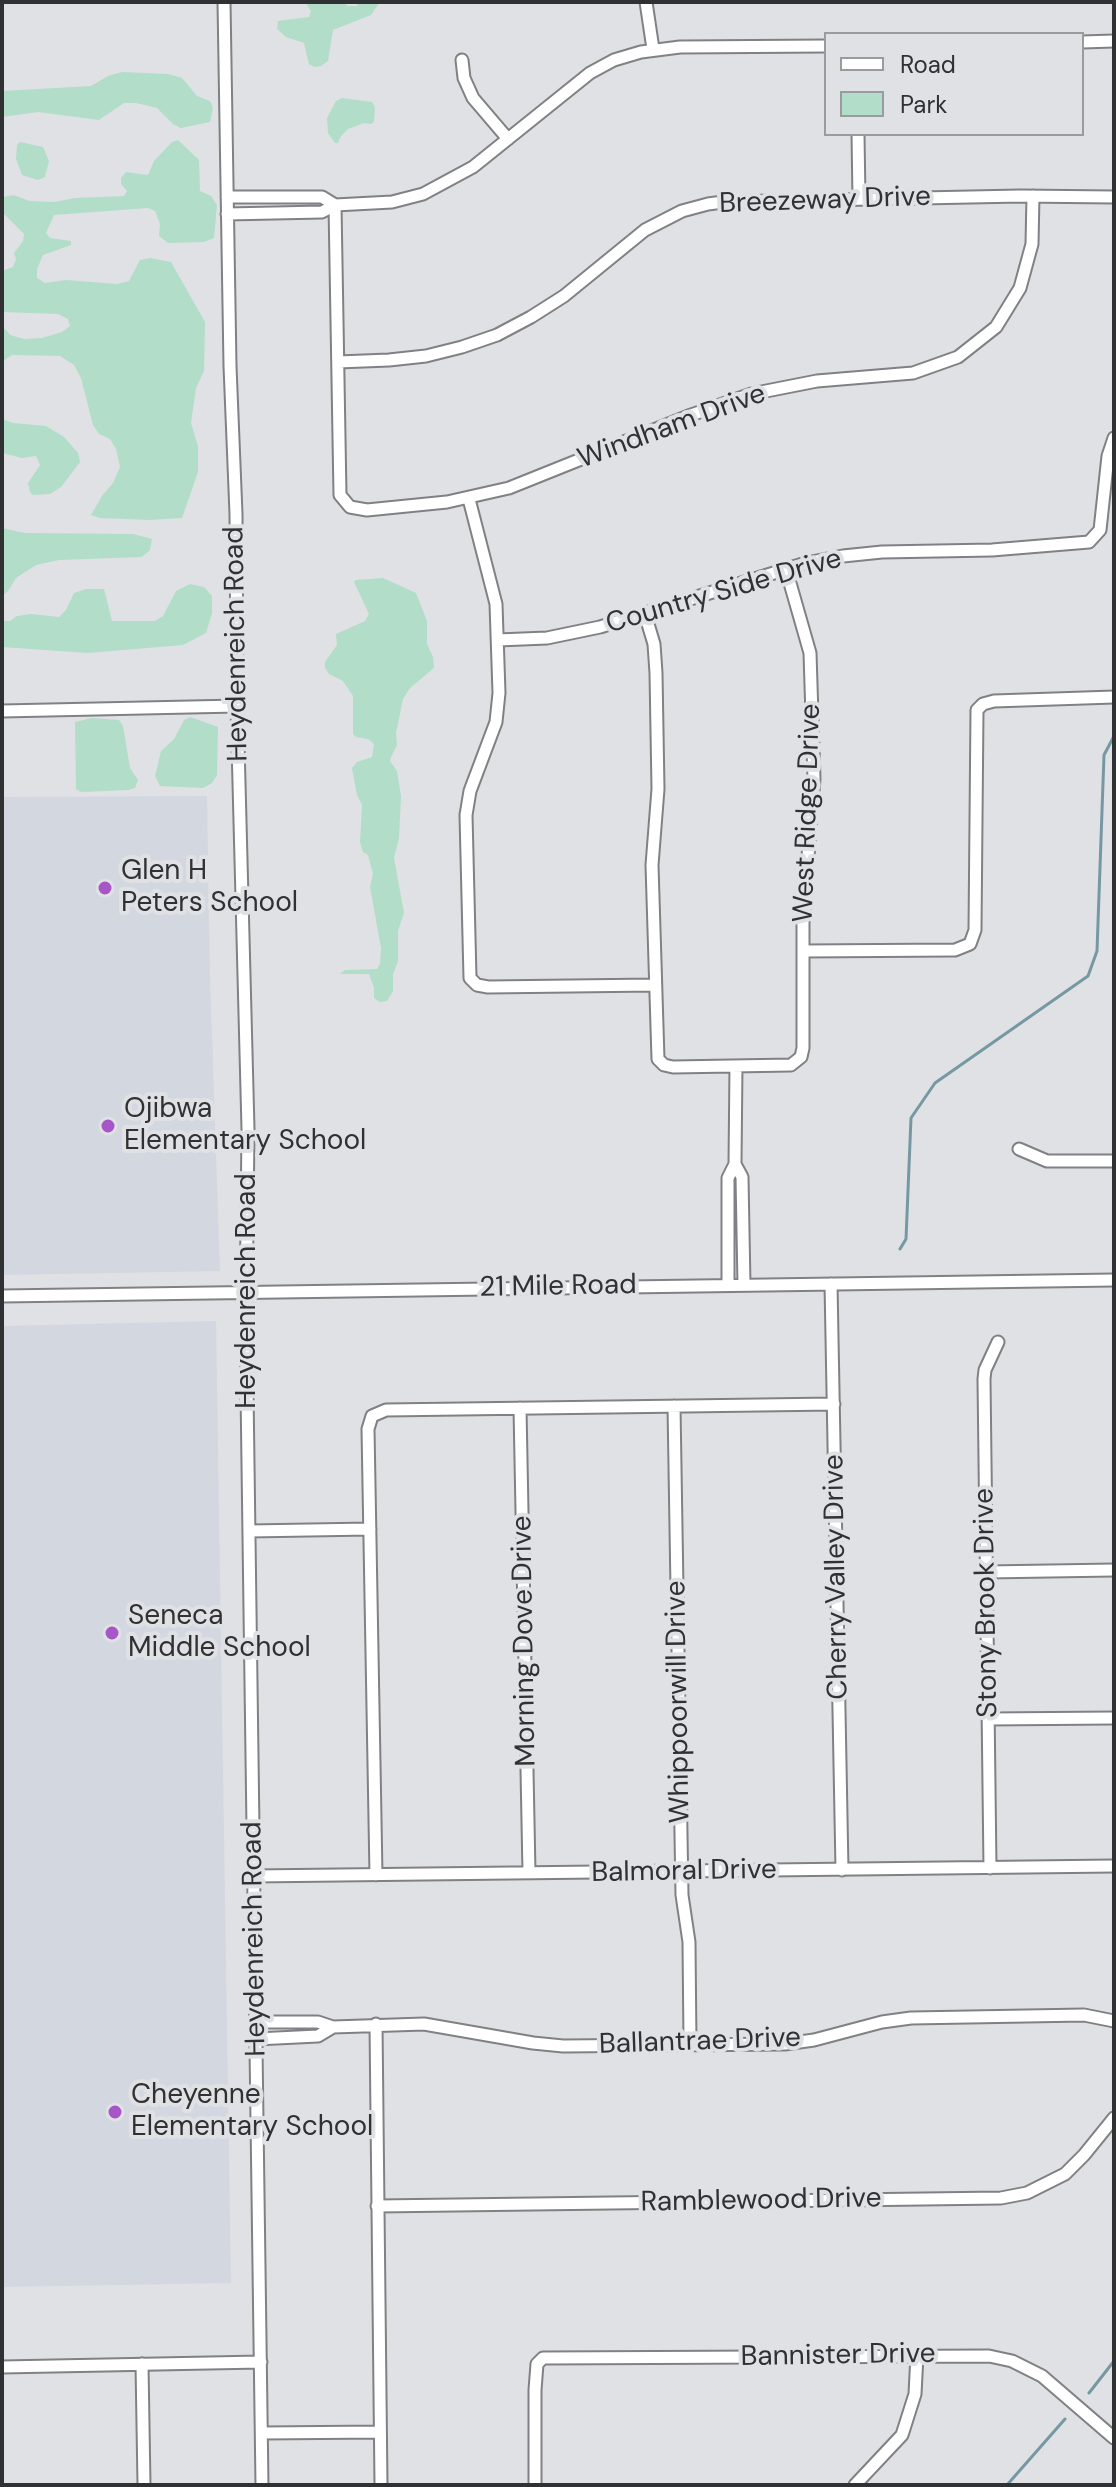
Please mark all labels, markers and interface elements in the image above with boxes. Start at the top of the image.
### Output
legend [824,32,1084,136]
text: Road [900,49,956,80]
text: Park [900,89,947,120]
street label: Breezeway Drive [719,181,931,221]
street label: Windham Drive [573,377,771,477]
street label: Heydenreich Road [218,526,256,762]
street label: Country Side Drive [602,542,846,642]
street label: West Ridge Drive [787,703,829,923]
place label: Glen H Peters School [121,855,298,921]
marker: Glen H Peters School [96,879,114,897]
place label: Ojibwa Elementary School [124,1093,366,1159]
marker: Ojibwa Elementary School [99,1117,117,1135]
street label: Heydenreich Road [231,1173,265,1409]
street label: 21 Mile Road [479,1269,637,1305]
street label: Cherry Valley Drive [818,1454,856,1700]
street label: Stony Brook Drive [968,1488,1006,1718]
street label: Morning Dove Drive [506,1515,544,1767]
street label: Whippoorwill Drive [660,1580,698,1824]
place label: Seneca Middle School [128,1600,311,1666]
marker: Seneca Middle School [103,1624,121,1642]
street label: Heydenreich Road [236,1821,274,2057]
street label: Balmoral Drive [591,1854,777,1890]
street label: Ballantrae Drive [598,2022,802,2062]
place label: Cheyenne Elementary School [131,2079,373,2145]
marker: Cheyenne Elementary School [106,2103,124,2121]
street label: Ramblewood Drive [640,2182,882,2220]
street label: Bannister Drive [740,2338,936,2374]

